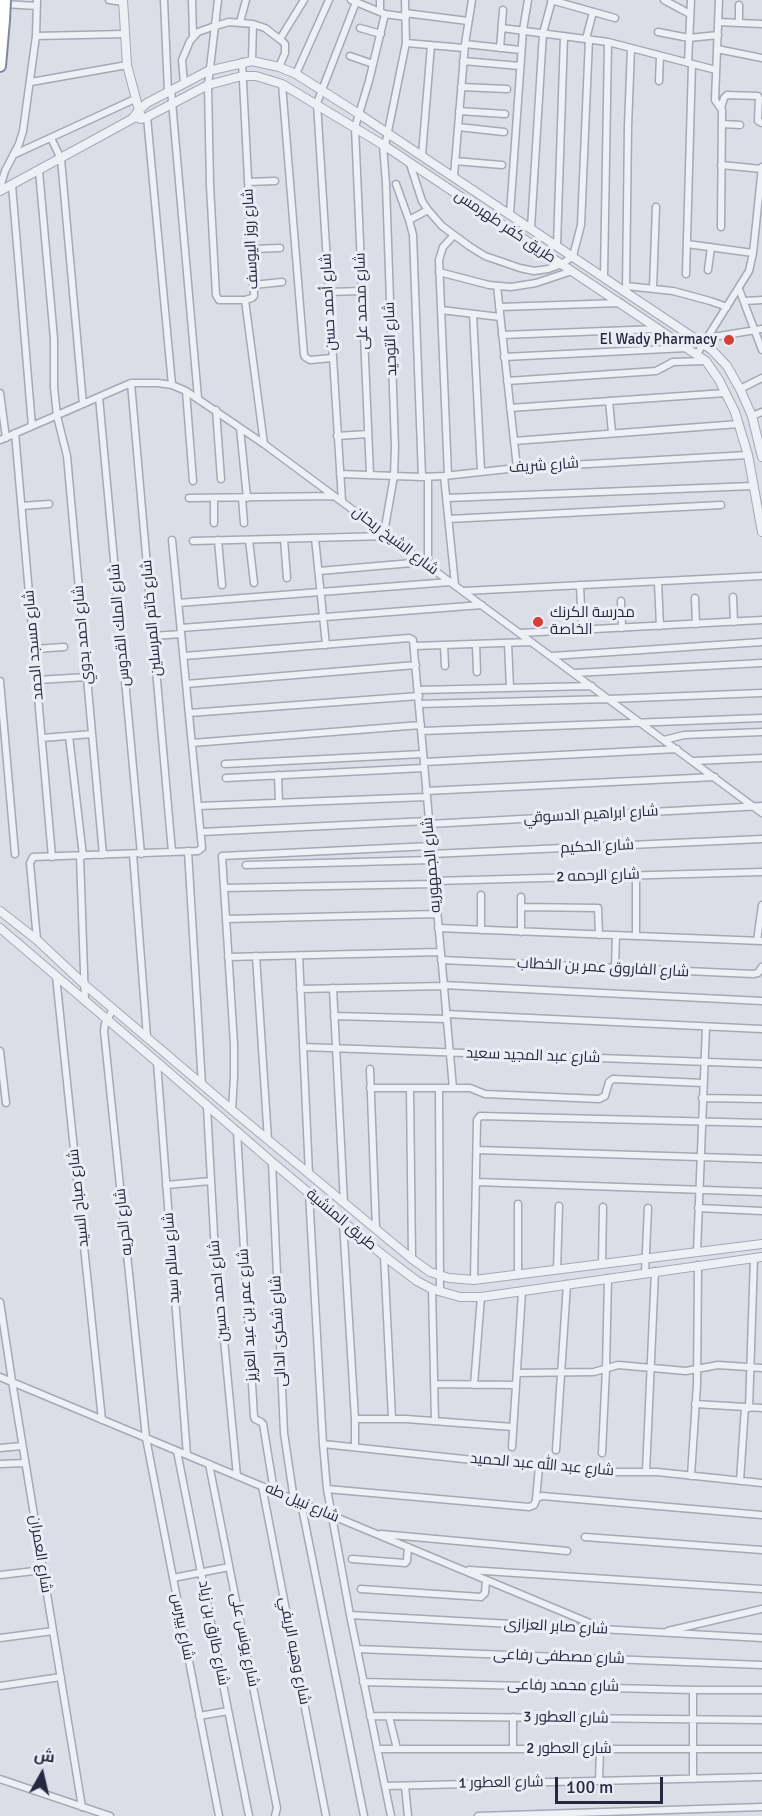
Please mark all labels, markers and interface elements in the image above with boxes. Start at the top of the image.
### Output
street label: طريق كفر طهرمس [451,186,559,268]
street label: شارع روز اليوسف [239,188,263,290]
street label: شارع محمد على [351,252,373,350]
street label: شارع أحمد حسن [317,253,341,351]
street label: شارع التوحيد [381,302,401,376]
place label: El Wady Pharmacy [599,331,717,349]
marker: El Wady Pharmacy [722,333,736,347]
street label: شارع شريف [508,455,580,477]
street label: شارع الشيخ ريحان [348,503,442,579]
street label: شارع خاتم المرسلين [138,559,166,677]
street label: شارع الملك القدوس [106,563,134,687]
street label: شارع احمد بدوي [70,585,96,685]
street label: شارع مسجد الحمد [20,589,48,701]
place label: مدرسة الكرنك الخاصة [550,604,635,639]
marker: مدرسة الكرنك الخاصة [531,615,545,629]
street label: شارع ابراهيم الدسوقي [523,802,659,828]
street label: شارع الجمهوريه [419,816,445,914]
street label: شارع الحكيم [560,836,634,858]
street label: شارع الرحمه 2 [556,866,640,886]
street label: شارع الفاروق عمر بن الخطاب [517,955,689,981]
street label: شارع عبد المجيد سعيد [466,1045,600,1067]
street label: شارع صباح السيد [65,1148,93,1248]
street label: طريق المنشية [302,1185,380,1255]
street label: شارع الحريه [111,1187,137,1257]
street label: شارع سالم سيد [160,1212,184,1304]
street label: شارع احمد حسين [206,1239,232,1343]
street label: شارع عمر بن عبد العزيز [234,1248,262,1382]
street label: شارع شكرى الدالى [267,1275,291,1387]
street label: شارع عبد الله عبد الحميد [469,1450,615,1480]
street label: شارع نبيل طه [262,1479,342,1527]
street label: شارع العمران [25,1514,55,1594]
street label: شارع طارق بن زياد [194,1579,232,1687]
street label: شارع يونس على [226,1591,262,1689]
street label: شارع بيبرس [167,1592,197,1662]
street label: شارع وهبه الريفي [275,1596,313,1706]
street label: شارع صابر العزازى [503,1615,609,1639]
street label: شارع مصطفى رفاعى [493,1646,625,1668]
street label: شارع محمد رفاعى [507,1676,619,1696]
street label: شارع العطور 3 [523,1708,609,1728]
street label: شارع العطور 2 [526,1740,612,1758]
north arrow [12,1744,72,1804]
text: ش [33,1745,56,1768]
scale bar [558,1765,666,1803]
street label: شارع العطور 1 [458,1773,544,1793]
text: 100 m [566,1776,613,1798]

